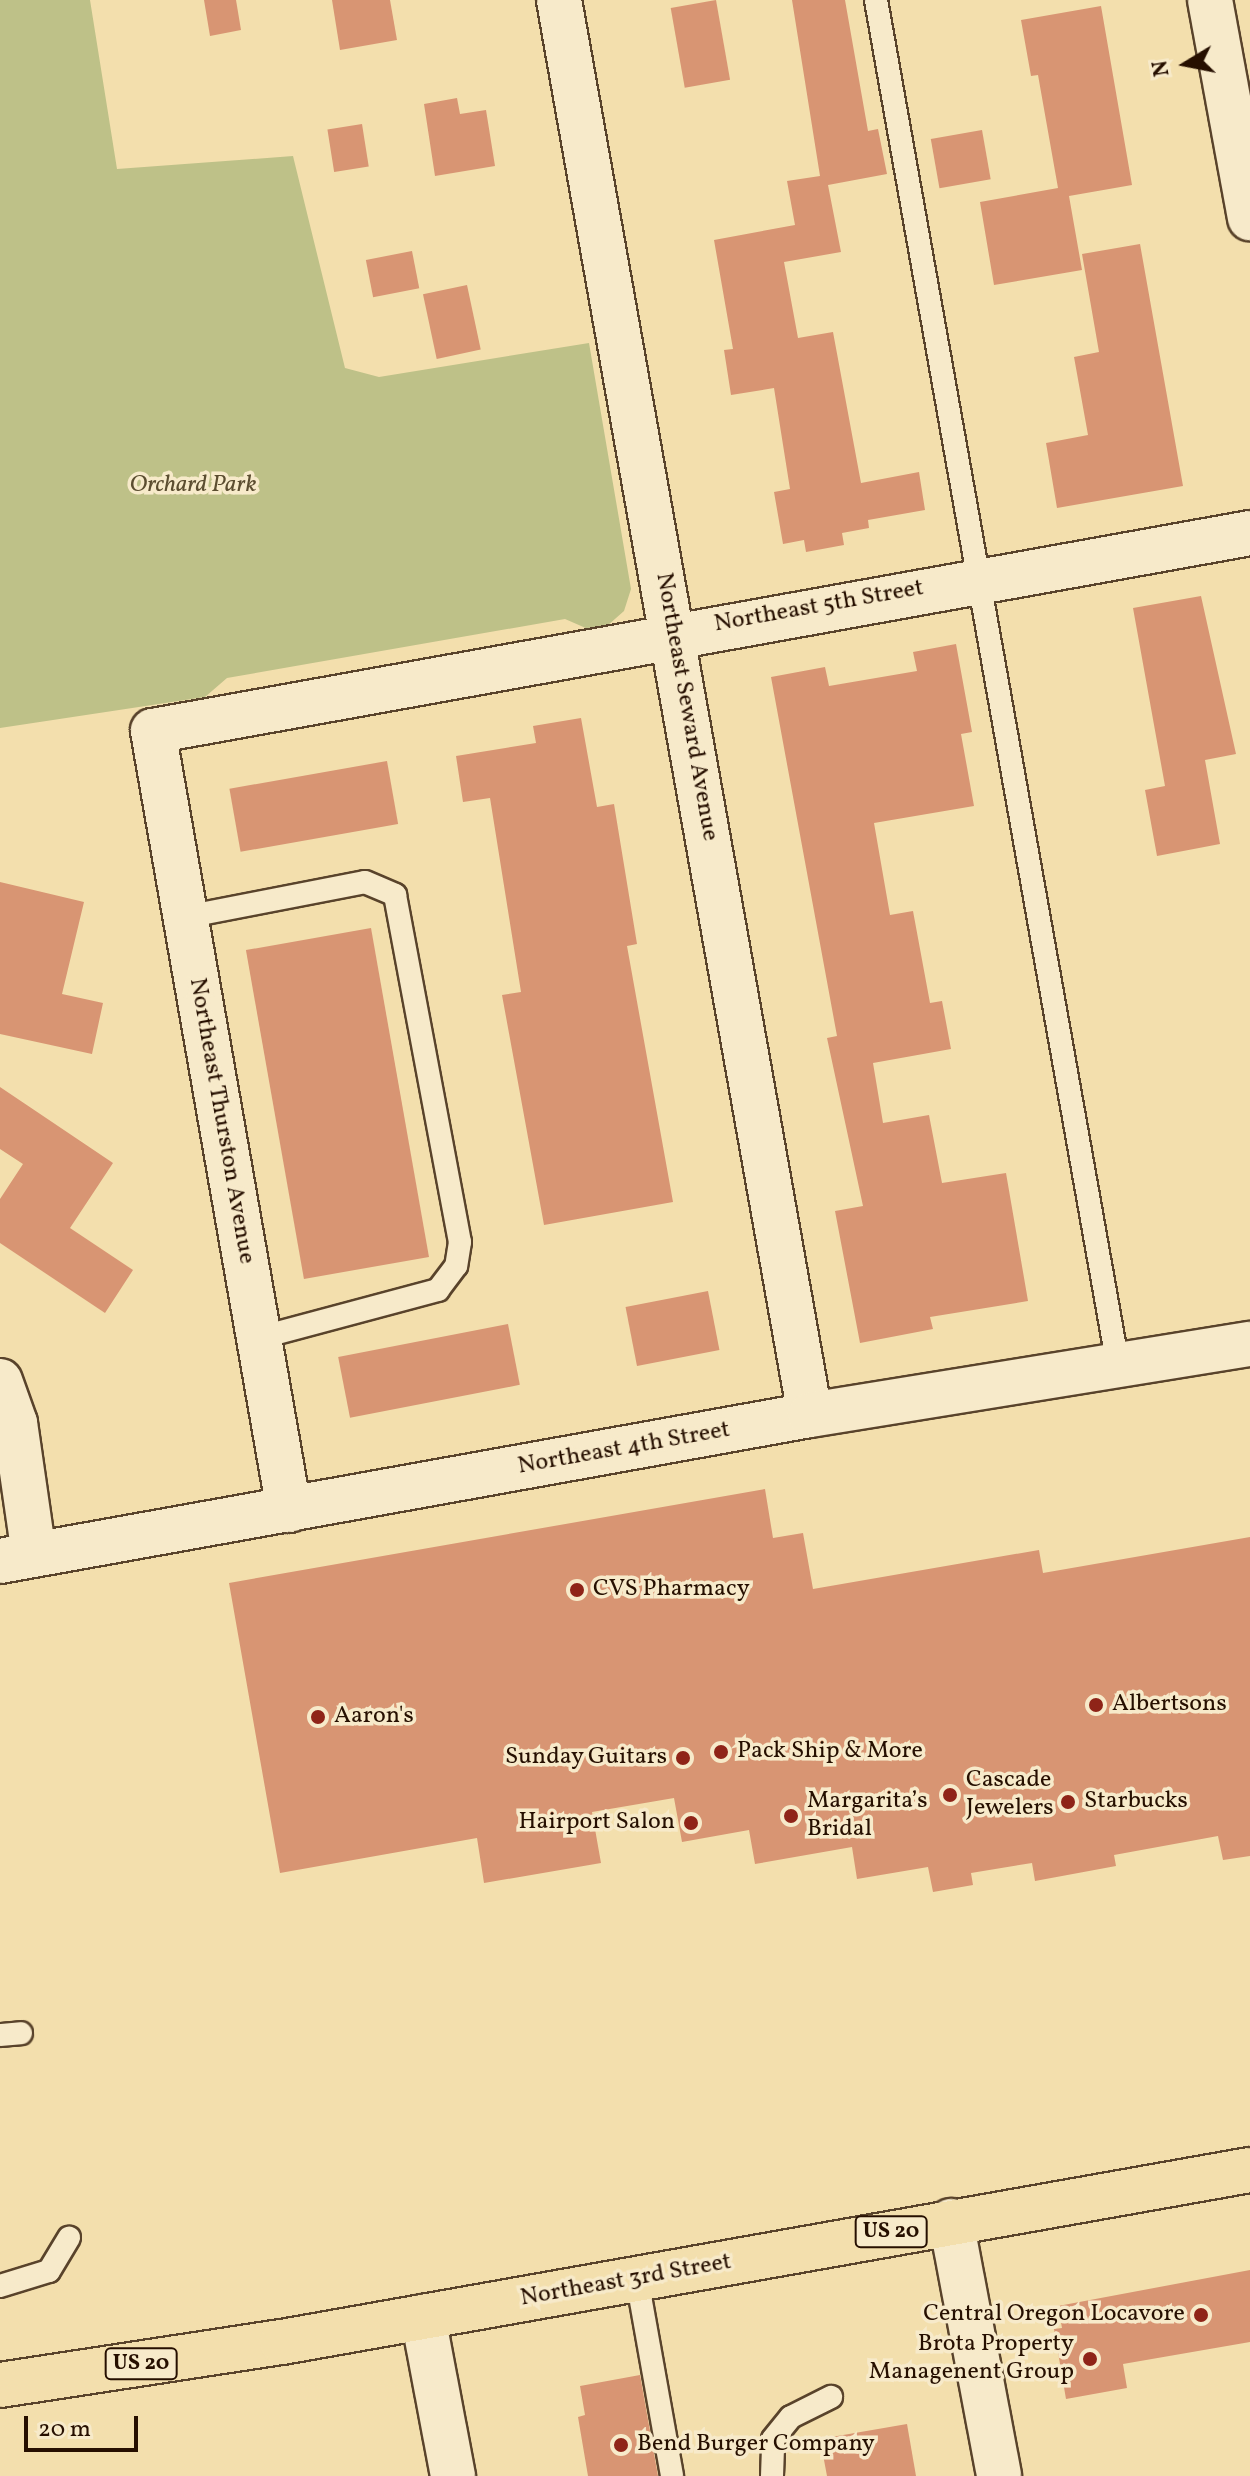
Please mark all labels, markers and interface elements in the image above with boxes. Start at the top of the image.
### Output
north arrow [1146,24,1226,104]
text: N [1145,58,1179,79]
park label: Orchard Park [129,472,257,500]
street label: Northeast Seward Avenue [648,571,724,843]
street label: Northeast 5th Street [712,574,926,640]
street label: Northeast Thurston Avenue [182,975,260,1267]
street label: Northeast 4th Street [516,1416,732,1482]
place label: CVS Pharmacy [593,1576,750,1604]
marker: CVS Pharmacy [568,1581,586,1599]
place label: Albertsons [1112,1691,1227,1719]
marker: Albertsons [1087,1696,1105,1714]
place label: Aaron's [334,1703,414,1731]
marker: Aaron's [309,1708,327,1726]
place label: Pack Ship & More [737,1738,923,1766]
marker: Pack Ship & More [712,1743,730,1761]
place label: Sunday Guitars [504,1744,667,1772]
marker: Sunday Guitars [674,1749,692,1767]
place label: Cascade Jewelers [966,1767,1054,1823]
marker: Cascade Jewelers [941,1786,959,1804]
place label: Margarita’s Bridal [807,1788,928,1844]
place label: Starbucks [1084,1788,1188,1816]
marker: Starbucks [1059,1793,1077,1811]
marker: Margarita’s Bridal [782,1807,800,1825]
place label: Hairport Salon [518,1809,675,1837]
marker: Hairport Salon [682,1814,700,1832]
road number: US 20 [853,2214,929,2250]
street label: Northeast 3rd Street [518,2248,734,2314]
place label: Central Oregon Locavore [923,2301,1185,2329]
marker: Central Oregon Locavore [1192,2306,1210,2324]
place label: Brota Property Managenent Group [869,2331,1074,2387]
road number: US 20 [103,2346,179,2382]
marker: Brota Property Managenent Group [1081,2350,1099,2368]
scale bar [28,2400,142,2450]
text: 20 m [38,2413,91,2447]
place label: Bend Burger Company [637,2431,875,2459]
marker: Bend Burger Company [612,2436,630,2454]

